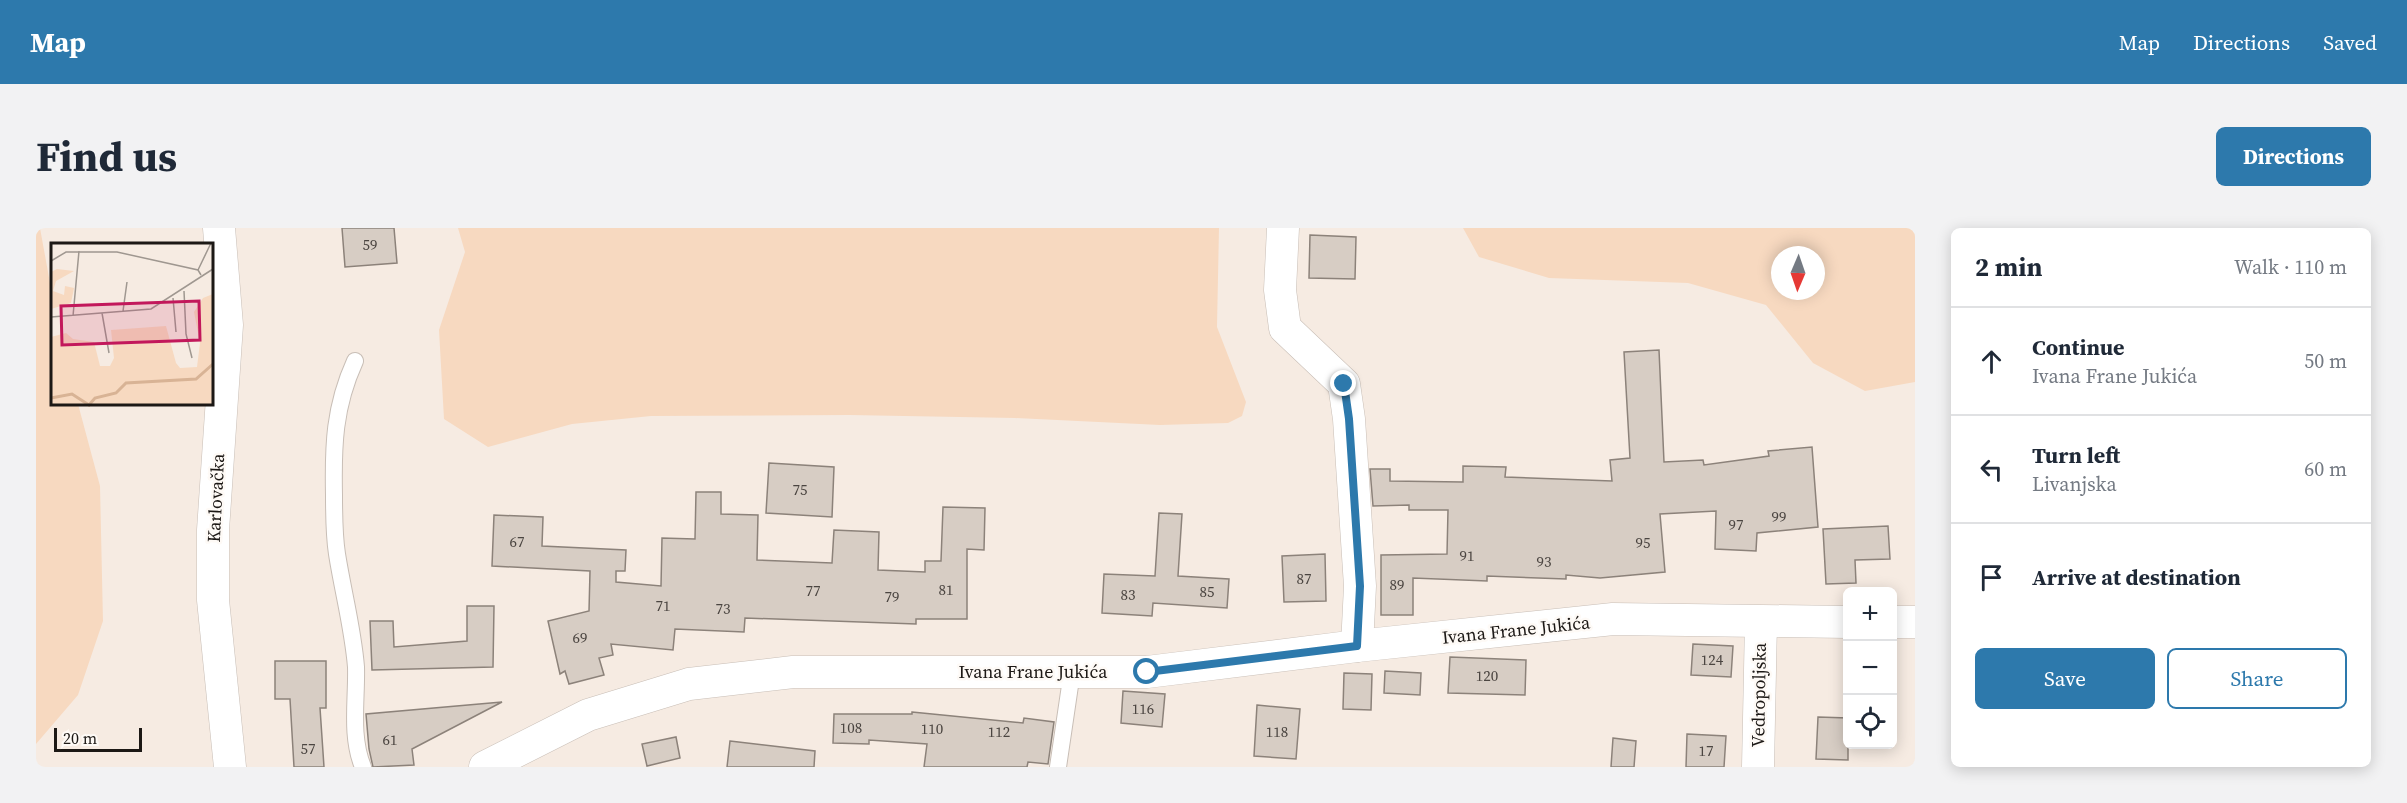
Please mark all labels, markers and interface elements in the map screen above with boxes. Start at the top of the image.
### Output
text: Map [30,23,86,61]
text: Map [2119,28,2160,57]
text: Directions [2193,28,2290,57]
text: Saved [2323,28,2377,57]
text: Find us [36,127,177,185]
button: Directions [2216,127,2371,186]
house number: 59 [362,234,378,255]
inset map [51,243,213,405]
north arrow [1771,246,1825,300]
text: 2 min [1975,249,2042,285]
text: Walk · 110 m [2234,253,2347,281]
text: Continue [2032,332,2125,362]
icon: ahead [1975,345,2008,378]
text: 50 m [2304,347,2347,375]
text: Ivana Frane Jukića [2032,362,2197,390]
route end [1330,370,1356,396]
text: Turn left [2032,440,2120,470]
street label: Karlovačka [201,452,230,543]
icon: left [1975,453,2008,486]
text: 60 m [2304,455,2347,483]
text: Livanjska [2032,470,2117,498]
house number: 75 [792,479,808,500]
house number: 99 [1771,506,1787,527]
house number: 97 [1728,514,1744,535]
house number: 67 [509,531,525,552]
house number: 95 [1635,532,1651,553]
house number: 91 [1459,545,1475,566]
house number: 93 [1536,551,1552,572]
icon: arrive [1975,561,2008,594]
text: Arrive at destination [2032,562,2241,592]
house number: 87 [1296,568,1312,589]
house number: 89 [1389,574,1405,595]
house number: 81 [938,579,954,600]
house number: 77 [805,580,821,601]
house number: 85 [1199,581,1215,602]
house number: 83 [1120,584,1136,605]
house number: 79 [884,586,900,607]
map controls [1843,587,1897,749]
button: + [1843,587,1897,641]
house number: 71 [655,595,671,616]
house number: 73 [715,598,731,619]
street label: Ivana Frane Jukića [1441,609,1592,650]
house number: 69 [572,627,588,648]
button: − [1843,641,1897,695]
street label: Vedropoljska [1745,642,1772,747]
button: Save [1975,648,2155,709]
button: Share [2167,648,2347,709]
house number: 124 [1701,649,1724,670]
route start [1133,658,1159,684]
street label: Ivana Frane Jukića [959,659,1108,684]
house number: 120 [1476,665,1498,686]
button: locate [1843,695,1897,749]
house number: 116 [1132,698,1154,719]
house number: 108 [840,717,862,738]
house number: 110 [921,718,943,739]
house number: 112 [988,721,1010,742]
house number: 118 [1266,721,1288,742]
scale bar [54,725,142,752]
text: 20 m [63,727,97,749]
house number: 61 [382,729,398,750]
house number: 57 [300,738,316,759]
house number: 17 [1698,740,1714,761]

